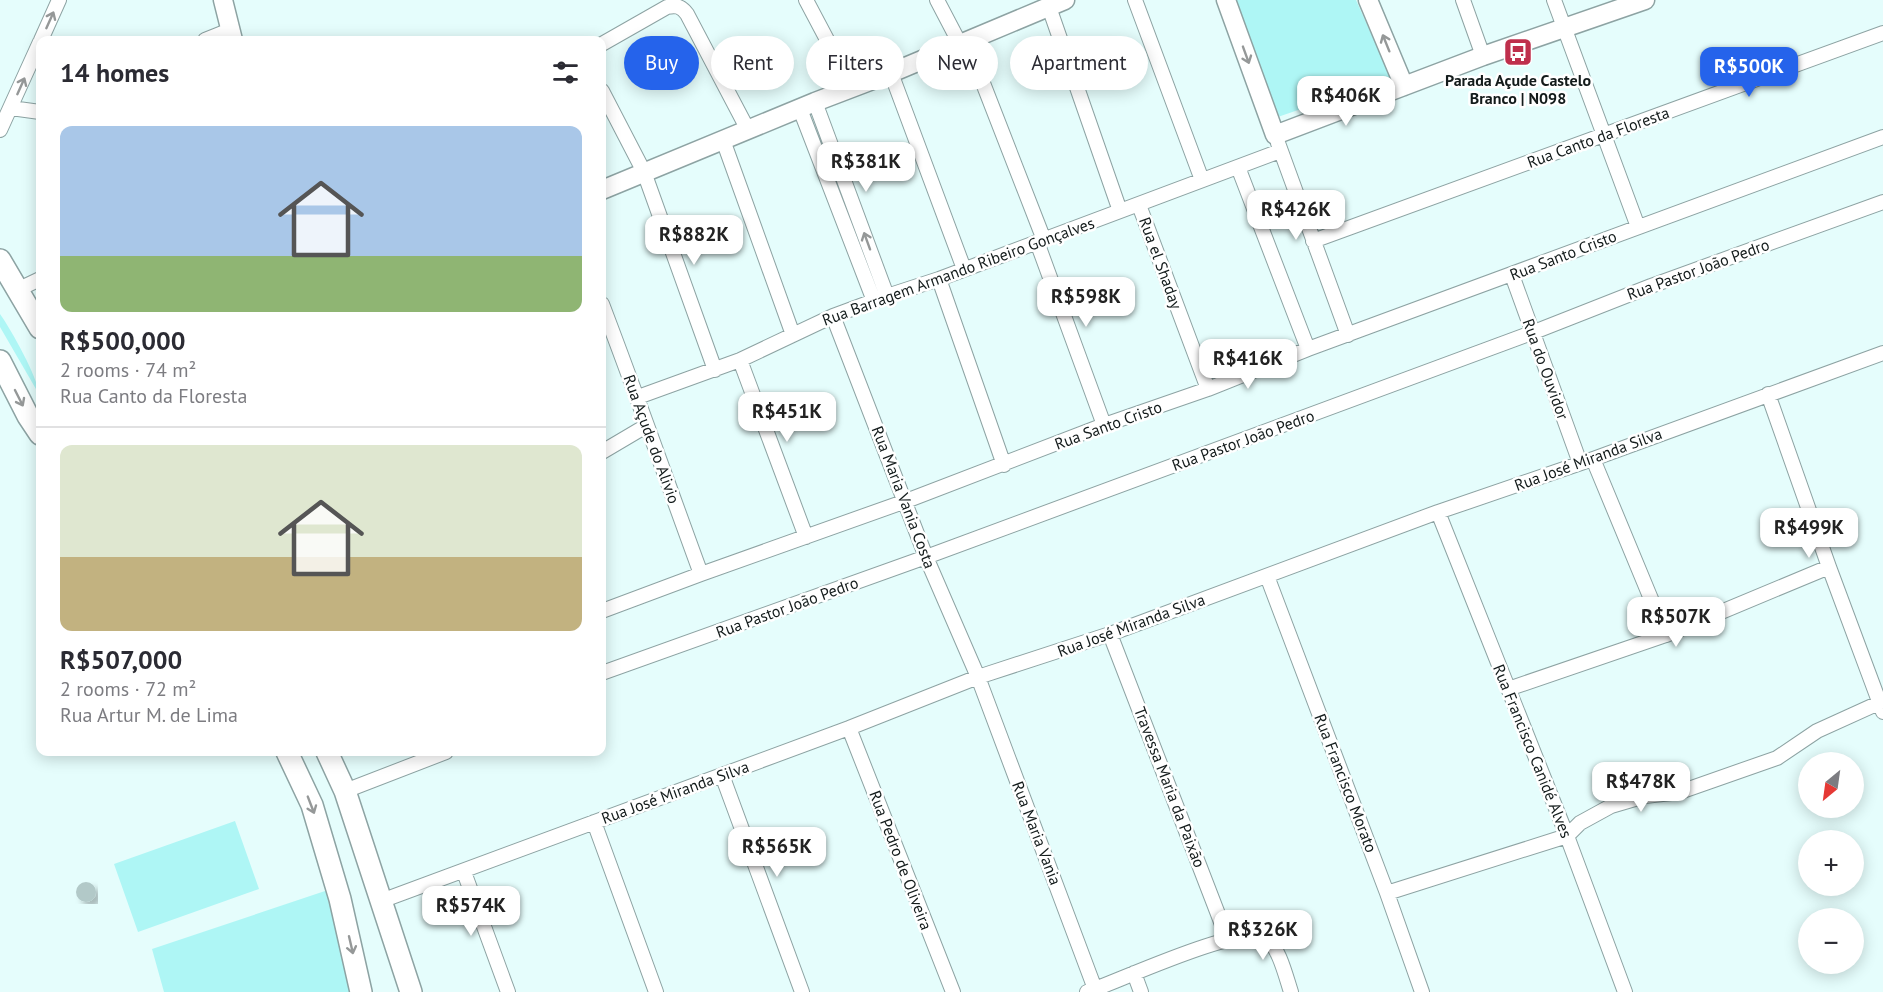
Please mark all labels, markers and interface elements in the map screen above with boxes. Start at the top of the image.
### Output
one-way arrow [45,12,56,30]
one-way arrow [1380,34,1391,53]
chip: Buy [624,36,699,90]
chip: Rent [711,36,794,90]
chip: Filters [806,36,904,90]
chip: New [916,36,998,90]
chip: Apartment [1010,36,1148,90]
bus stop icon: Parada Açude Castelo Branco | N098 [1502,36,1534,68]
one-way arrow [1241,45,1252,64]
pin: R$500K [1700,47,1798,98]
text: R$500K [1714,53,1784,79]
text: 14 homes [60,56,169,89]
icon: filters [549,56,582,89]
place label: Parada Açude Castelo Branco | N098 [1445,70,1591,108]
pin: R$406K [1297,76,1395,127]
one-way arrow [16,77,27,95]
text: R$406K [1311,82,1381,108]
street label: Rua Canto da Floresta [1524,102,1672,172]
pin: R$381K [817,142,915,193]
text: R$381K [831,148,901,174]
icon: home [267,165,375,273]
pin: R$426K [1247,190,1345,241]
text: R$426K [1261,196,1331,222]
street label: Rua Barragem Armando Ribeiro Gonçalves [819,212,1097,330]
street label: Rua el Shaday [1135,214,1187,312]
pin: R$882K [645,215,743,266]
text: R$882K [659,221,729,247]
street label: Rua Santo Cristo [1507,225,1619,285]
one-way arrow [860,232,871,251]
street label: Rua Pastor João Pedro [1624,234,1772,304]
pin: R$598K [1037,277,1135,328]
text: R$598K [1051,283,1121,309]
street label: Rua do Ouvidor [1519,316,1574,423]
text: R$500,000 [60,324,185,357]
pin: R$416K [1199,339,1297,390]
text: R$416K [1213,345,1283,371]
text: 2 rooms · 74 m² [60,357,196,383]
street label: Rua Açude do Alivio [619,372,685,506]
text: Rua Canto da Floresta [60,383,247,409]
one-way arrow [13,389,25,407]
pin: R$451K [738,392,836,443]
street label: Rua Santo Cristo [1052,396,1164,454]
text: R$451K [752,398,822,424]
street label: Rua Pastor João Pedro [1169,405,1317,475]
street label: Rua Maria Vania Costa [868,423,940,571]
street label: Rua José Miranda Silva [1511,423,1665,495]
icon: home [267,484,375,592]
pin: R$499K [1760,508,1858,559]
text: R$499K [1774,514,1844,540]
street label: Rua Pastor João Pedro [713,572,861,642]
street label: Rua José Miranda Silva [1054,589,1208,661]
pin: R$507K [1627,597,1725,648]
text: R$507K [1641,603,1711,629]
text: R$507,000 [60,643,182,676]
street label: Rua Francisco Canidé Alves [1489,661,1577,841]
text: 2 rooms · 72 m² [60,676,196,702]
text: Rua Artur M. de Lima [60,702,238,728]
street label: Travessa Maria da Paixão [1130,704,1210,870]
street label: Rua Francisco Morato [1310,711,1382,855]
north arrow [1798,752,1864,818]
map controls [1798,752,1864,974]
street label: Rua José Miranda Silva [598,756,752,828]
pin: R$478K [1592,762,1690,813]
text: R$478K [1606,768,1676,794]
street label: Rua Maria Vania [1008,778,1066,888]
street label: Rua Pedro de Oliveira [865,787,937,933]
one-way arrow [307,795,318,813]
pin: R$565K [728,827,826,878]
button: + [1798,830,1864,896]
text: R$565K [742,833,812,859]
pin: R$574K [422,886,520,937]
text: R$574K [436,892,506,918]
button: − [1798,908,1864,974]
pin: R$326K [1214,910,1312,961]
text: R$326K [1228,916,1298,942]
one-way arrow [345,936,357,955]

